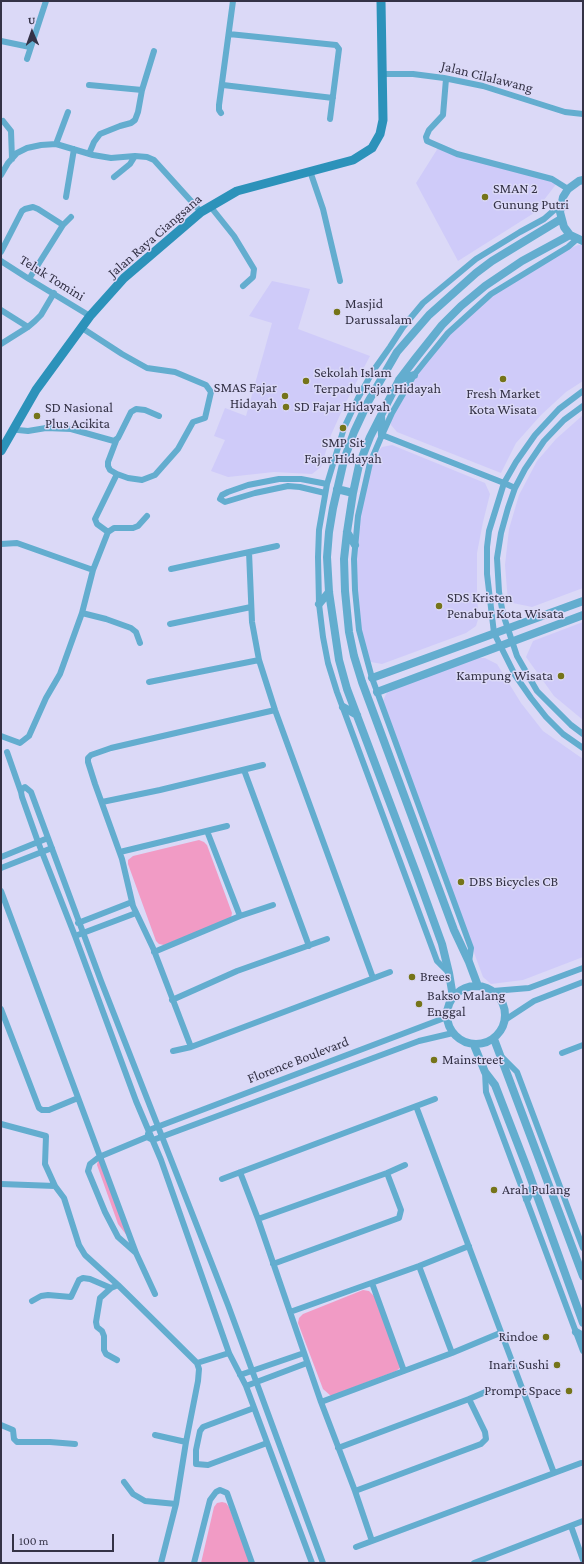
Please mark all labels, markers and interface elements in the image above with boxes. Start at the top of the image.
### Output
north arrow [12,12,52,52]
text: U [28,14,36,26]
street label: Jalan Cilalawang [439,57,535,97]
place label: SMAN 2 Gunung Putri [493,181,569,214]
street label: Jalan Raya Ciangsana [105,191,205,281]
marker: SMAN 2 Gunung Putri [480,192,490,202]
street label: Teluk Tomini [16,251,88,305]
place label: Masjid Darussalam [345,296,412,328]
marker: Masjid Darussalam [332,307,342,317]
place label: Sekolah Islam Terpadu Fajar Hidayah [314,365,441,398]
marker: Fresh Market Kota Wisata [498,374,508,384]
marker: Sekolah Islam Terpadu Fajar Hidayah [301,376,311,386]
place label: SMAS Fajar Hidayah [214,380,277,412]
place label: Fresh Market Kota Wisata [466,386,540,418]
marker: SMAS Fajar Hidayah [280,391,290,401]
place label: SD Fajar Hidayah [294,399,390,415]
place label: SD Nasional Plus Acikita [45,400,113,432]
marker: SD Fajar Hidayah [281,402,291,412]
marker: SD Nasional Plus Acikita [32,411,42,421]
marker: SMP Sit Fajar Hidayah [338,423,348,433]
place label: SMP Sit Fajar Hidayah [304,435,382,468]
place label: SDS Kristen Penabur Kota Wisata [447,590,564,622]
marker: SDS Kristen Penabur Kota Wisata [434,601,444,611]
place label: Kampung Wisata [456,668,553,684]
marker: Kampung Wisata [556,671,566,681]
place label: DBS Bicycles CB [469,874,558,890]
marker: DBS Bicycles CB [456,877,466,887]
place label: Brees [420,969,450,985]
marker: Brees [407,972,417,982]
place label: Bakso Malang Enggal [427,988,505,1020]
marker: Bakso Malang Enggal [414,999,424,1009]
street label: Florence Boulevard [245,1033,351,1087]
place label: Mainstreet [442,1052,503,1068]
marker: Mainstreet [429,1055,439,1065]
place label: Arah Pulang [502,1182,570,1198]
marker: Arah Pulang [489,1185,499,1195]
place label: Rindoe [499,1329,538,1345]
marker: Rindoe [541,1332,551,1342]
place label: Inari Sushi [489,1357,549,1373]
marker: Inari Sushi [552,1360,562,1370]
place label: Prompt Space [484,1383,561,1399]
marker: Prompt Space [564,1386,574,1396]
scale bar [14,1526,116,1552]
text: 100 m [19,1534,48,1548]

